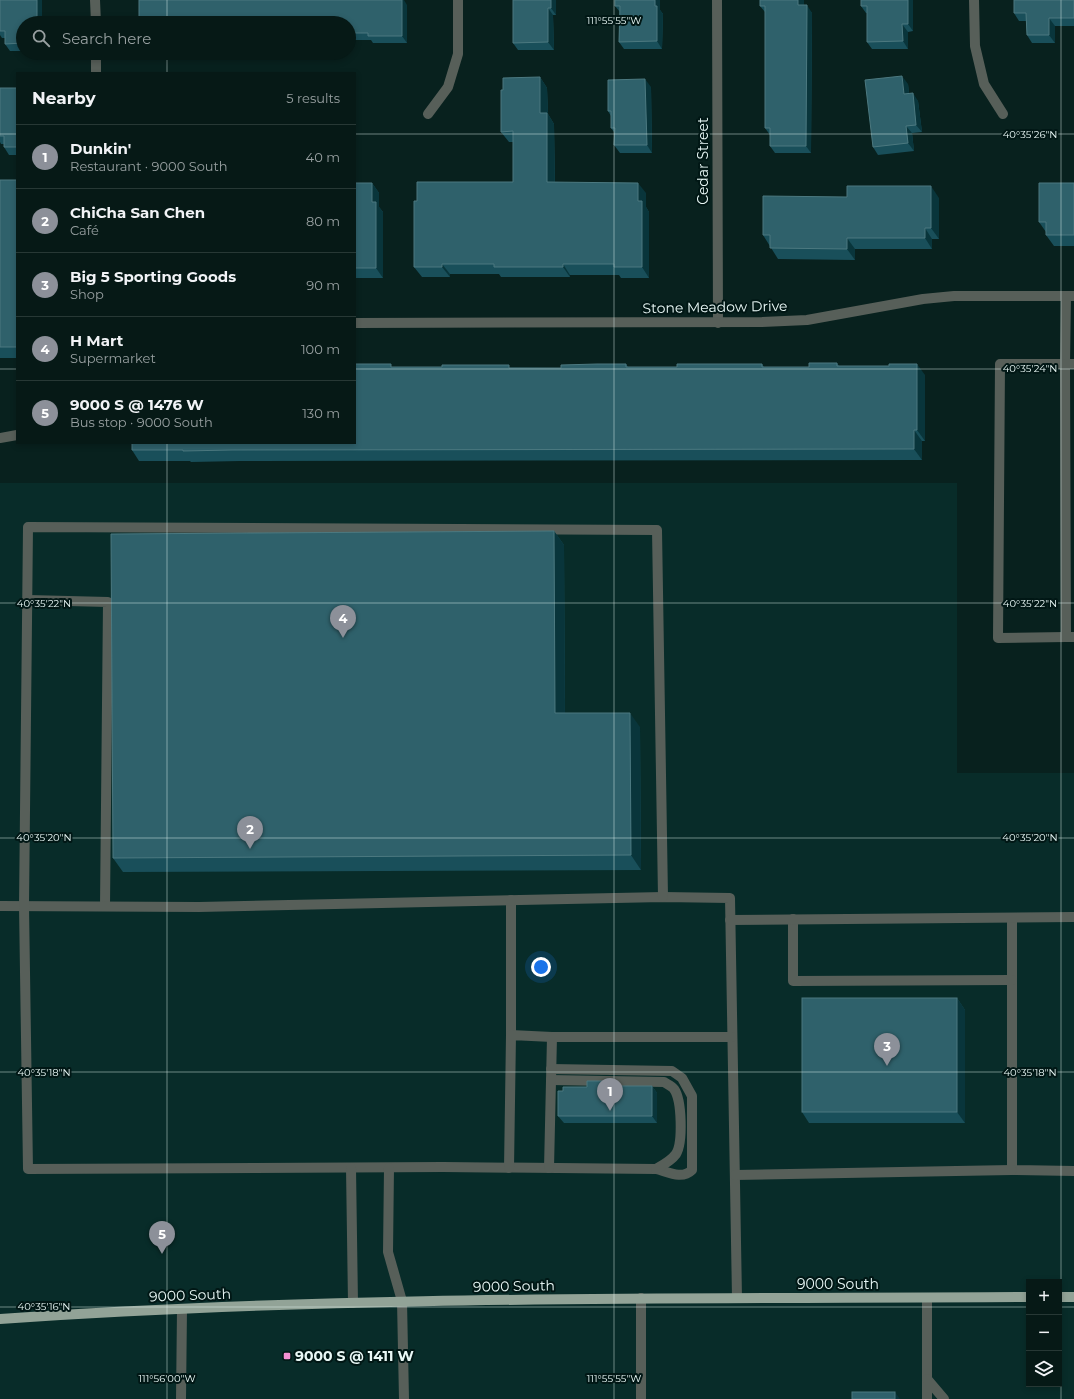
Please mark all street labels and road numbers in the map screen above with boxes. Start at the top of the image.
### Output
street label: Cedar Street [694,117,712,205]
street label: Stone Meadow Drive [642,297,788,317]
street label: 9000 South [797,1275,879,1293]
street label: 9000 South [473,1276,555,1296]
street label: 9000 South [149,1285,231,1305]

